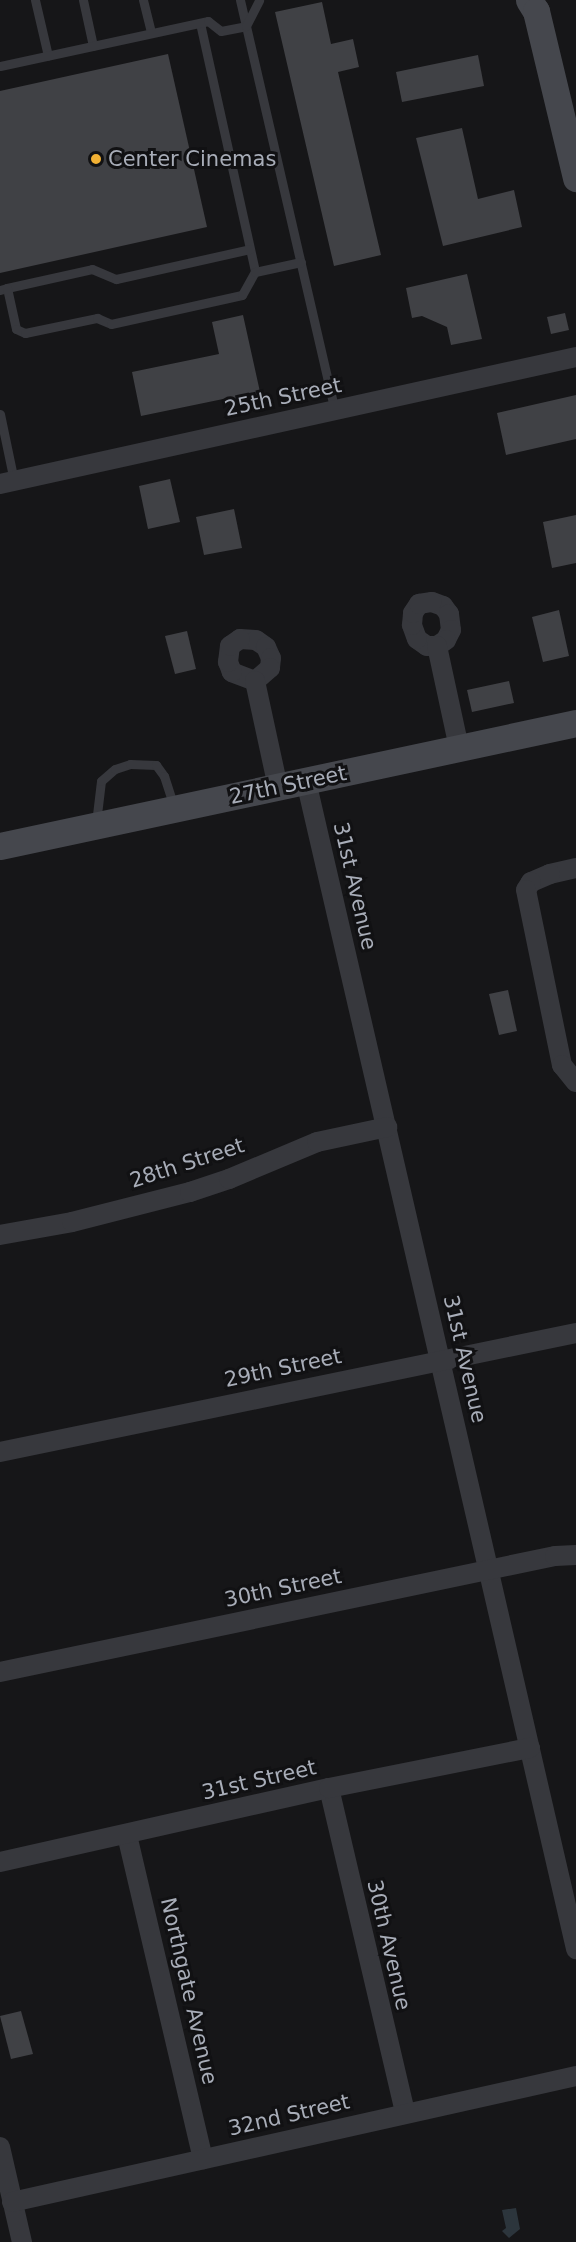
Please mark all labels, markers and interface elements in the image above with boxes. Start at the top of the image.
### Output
place label: Center Cinemas [108,146,276,172]
marker: Center Cinemas [89,152,103,166]
street label: 25th Street [222,372,344,422]
street label: 27th Street [227,760,349,810]
street label: 31st Avenue [328,820,382,952]
street label: 28th Street [127,1133,247,1193]
street label: 31st Avenue [438,1293,492,1425]
street label: 29th Street [222,1343,344,1393]
street label: 30th Street [222,1563,344,1613]
street label: 31st Street [199,1755,319,1805]
street label: 30th Avenue [362,1877,416,2013]
street label: Northgate Avenue [155,1895,223,2087]
street label: 32nd Street [226,2089,352,2141]

